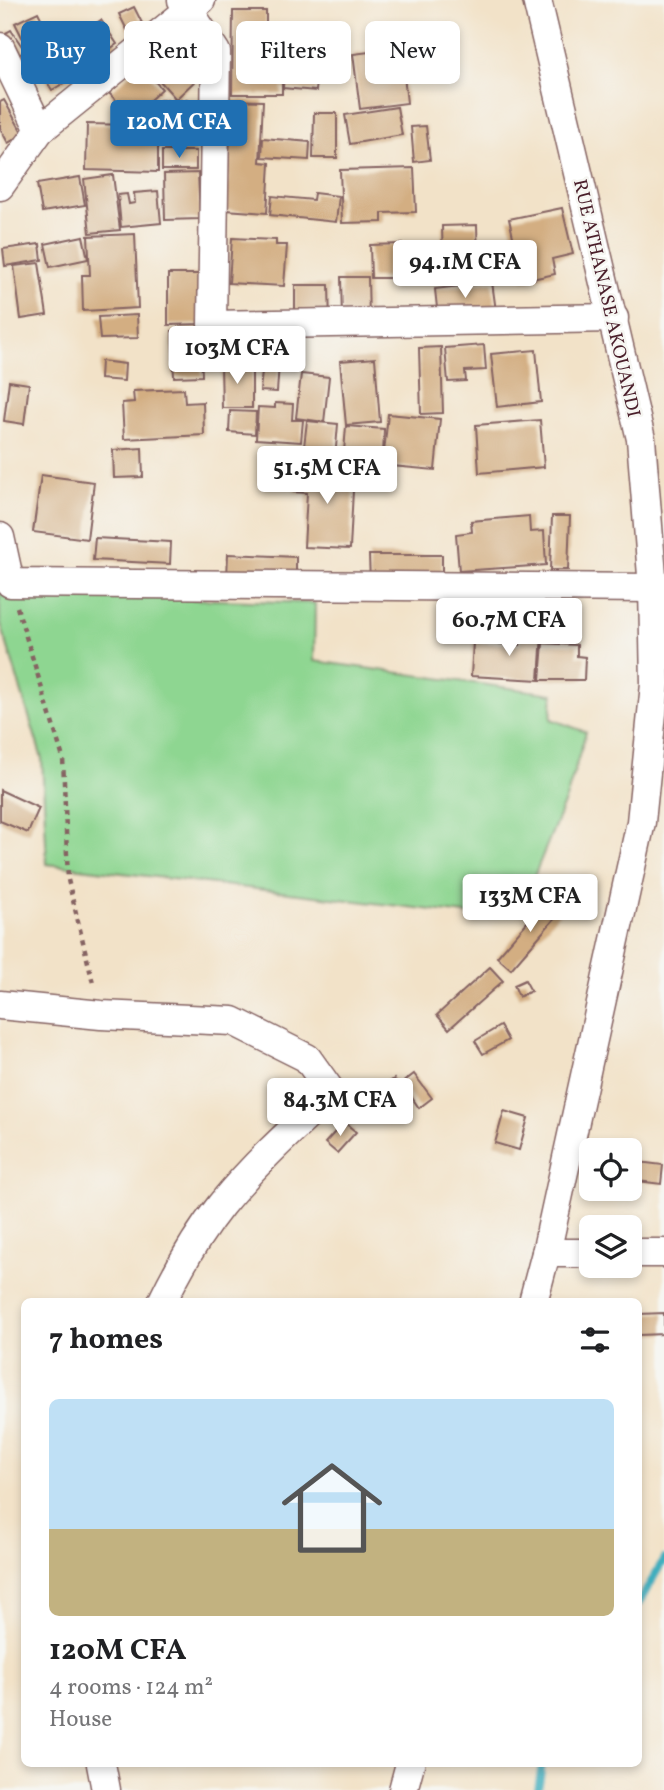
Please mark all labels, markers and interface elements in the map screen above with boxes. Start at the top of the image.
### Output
chip: Buy [21,21,110,84]
chip: Rent [124,21,222,84]
chip: Filters [236,21,351,84]
chip: New [365,21,460,84]
pin: 120M CFA [107,100,251,160]
text: 120M CFA [126,107,232,139]
street label: RUE ATHANASE AKOUANDI [566,177,646,420]
pin: 94.1M CFA [385,240,545,300]
text: 94.1M CFA [409,247,521,279]
pin: 103M CFA [165,326,309,386]
text: 103M CFA [184,333,290,365]
pin: 51.5M CFA [247,447,407,506]
text: 51.5M CFA [273,453,381,485]
pin: 60.7M CFA [429,598,589,658]
text: 60.7M CFA [452,605,566,637]
pin: 133M CFA [458,874,602,934]
text: 133M CFA [479,881,581,913]
pin: 84.3M CFA [260,1078,420,1138]
text: 84.3M CFA [283,1085,397,1117]
map controls [579,1138,642,1278]
button: locate [579,1138,642,1201]
button: layers [579,1215,642,1278]
text: 7 homes [49,1319,163,1361]
icon: filters [576,1321,614,1359]
icon: home [269,1445,395,1571]
text: 120M CFA [49,1630,187,1672]
text: 4 rooms · 124 m² [49,1672,213,1704]
text: House [49,1704,112,1736]

